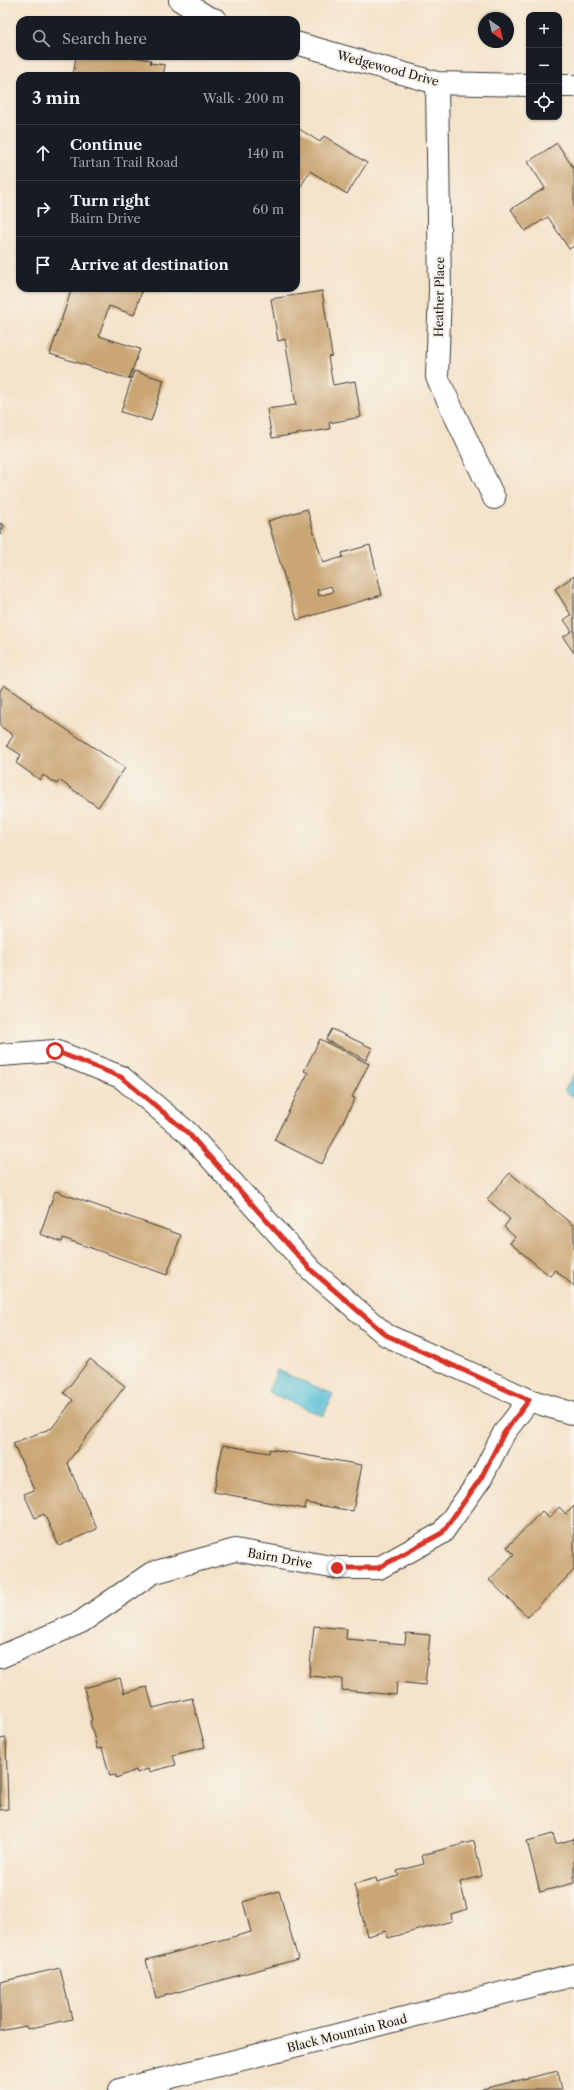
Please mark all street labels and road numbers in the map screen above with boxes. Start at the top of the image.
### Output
street label: Wedgewood Drive [334,47,441,89]
street label: Heather Place [431,256,447,337]
street label: Bairn Drive [247,1545,314,1571]
street label: Black Mountain Road [285,2011,409,2055]

